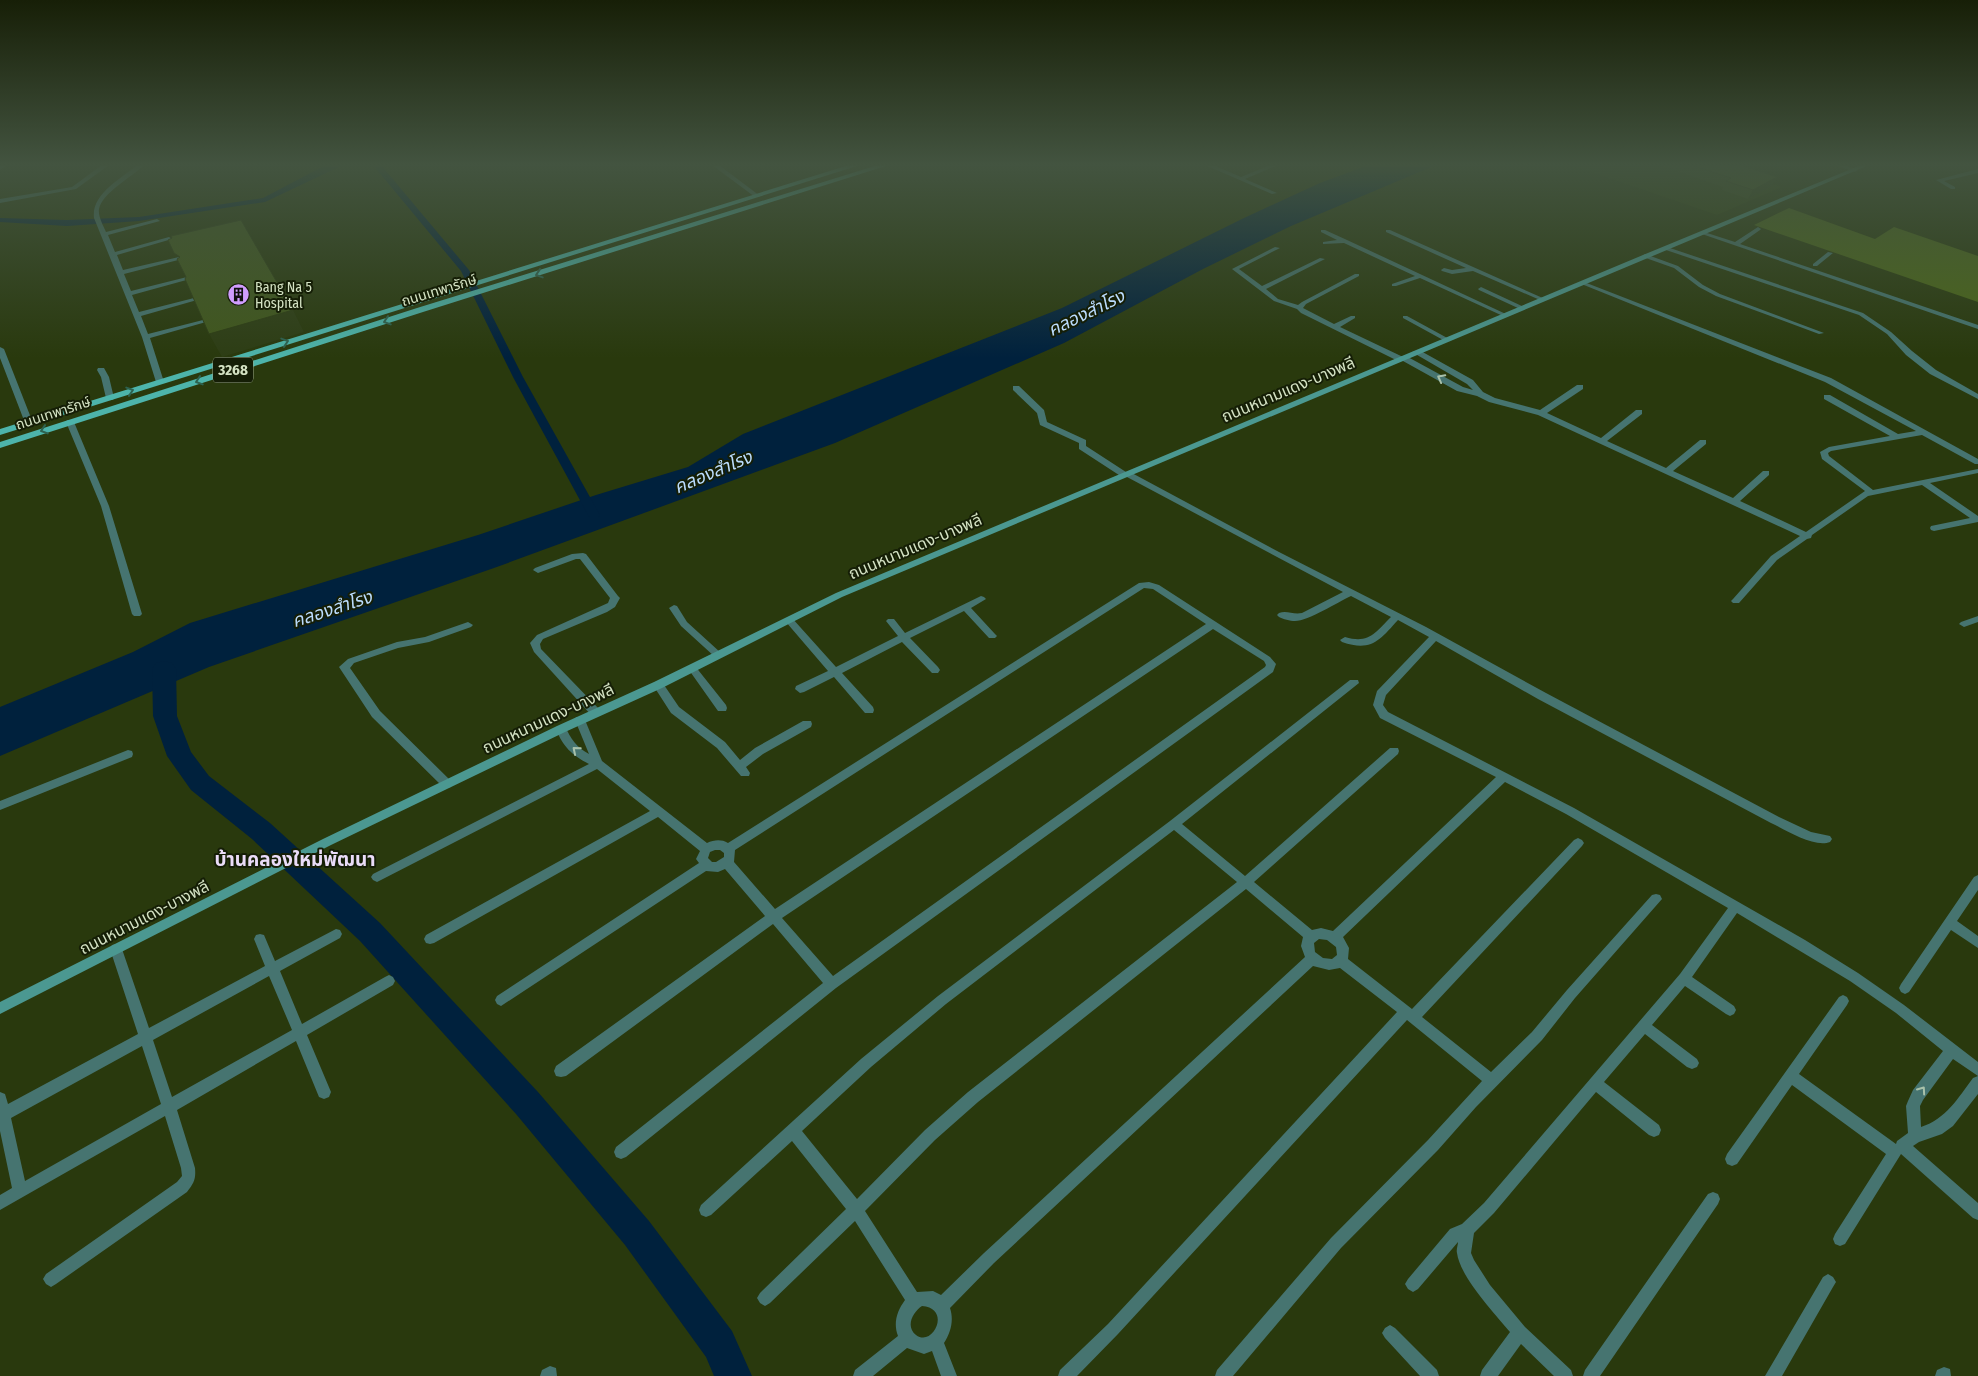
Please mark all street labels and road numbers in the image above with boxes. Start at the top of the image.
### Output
street label: ถนนเทพารักษ์ [399,271,479,310]
street label: ถนนหนามแดง-บางพลี [1219,353,1358,426]
road number: 3268 [213,358,253,382]
street label: ถนนเทพารักษ์ [14,393,93,434]
street label: ถนนหนามแดง-บางพลี [846,510,985,583]
street label: ถนนหนามแดง-บางพลี [479,680,617,757]
street label: ถนนหนามแดง-บางพลี [76,877,212,958]

